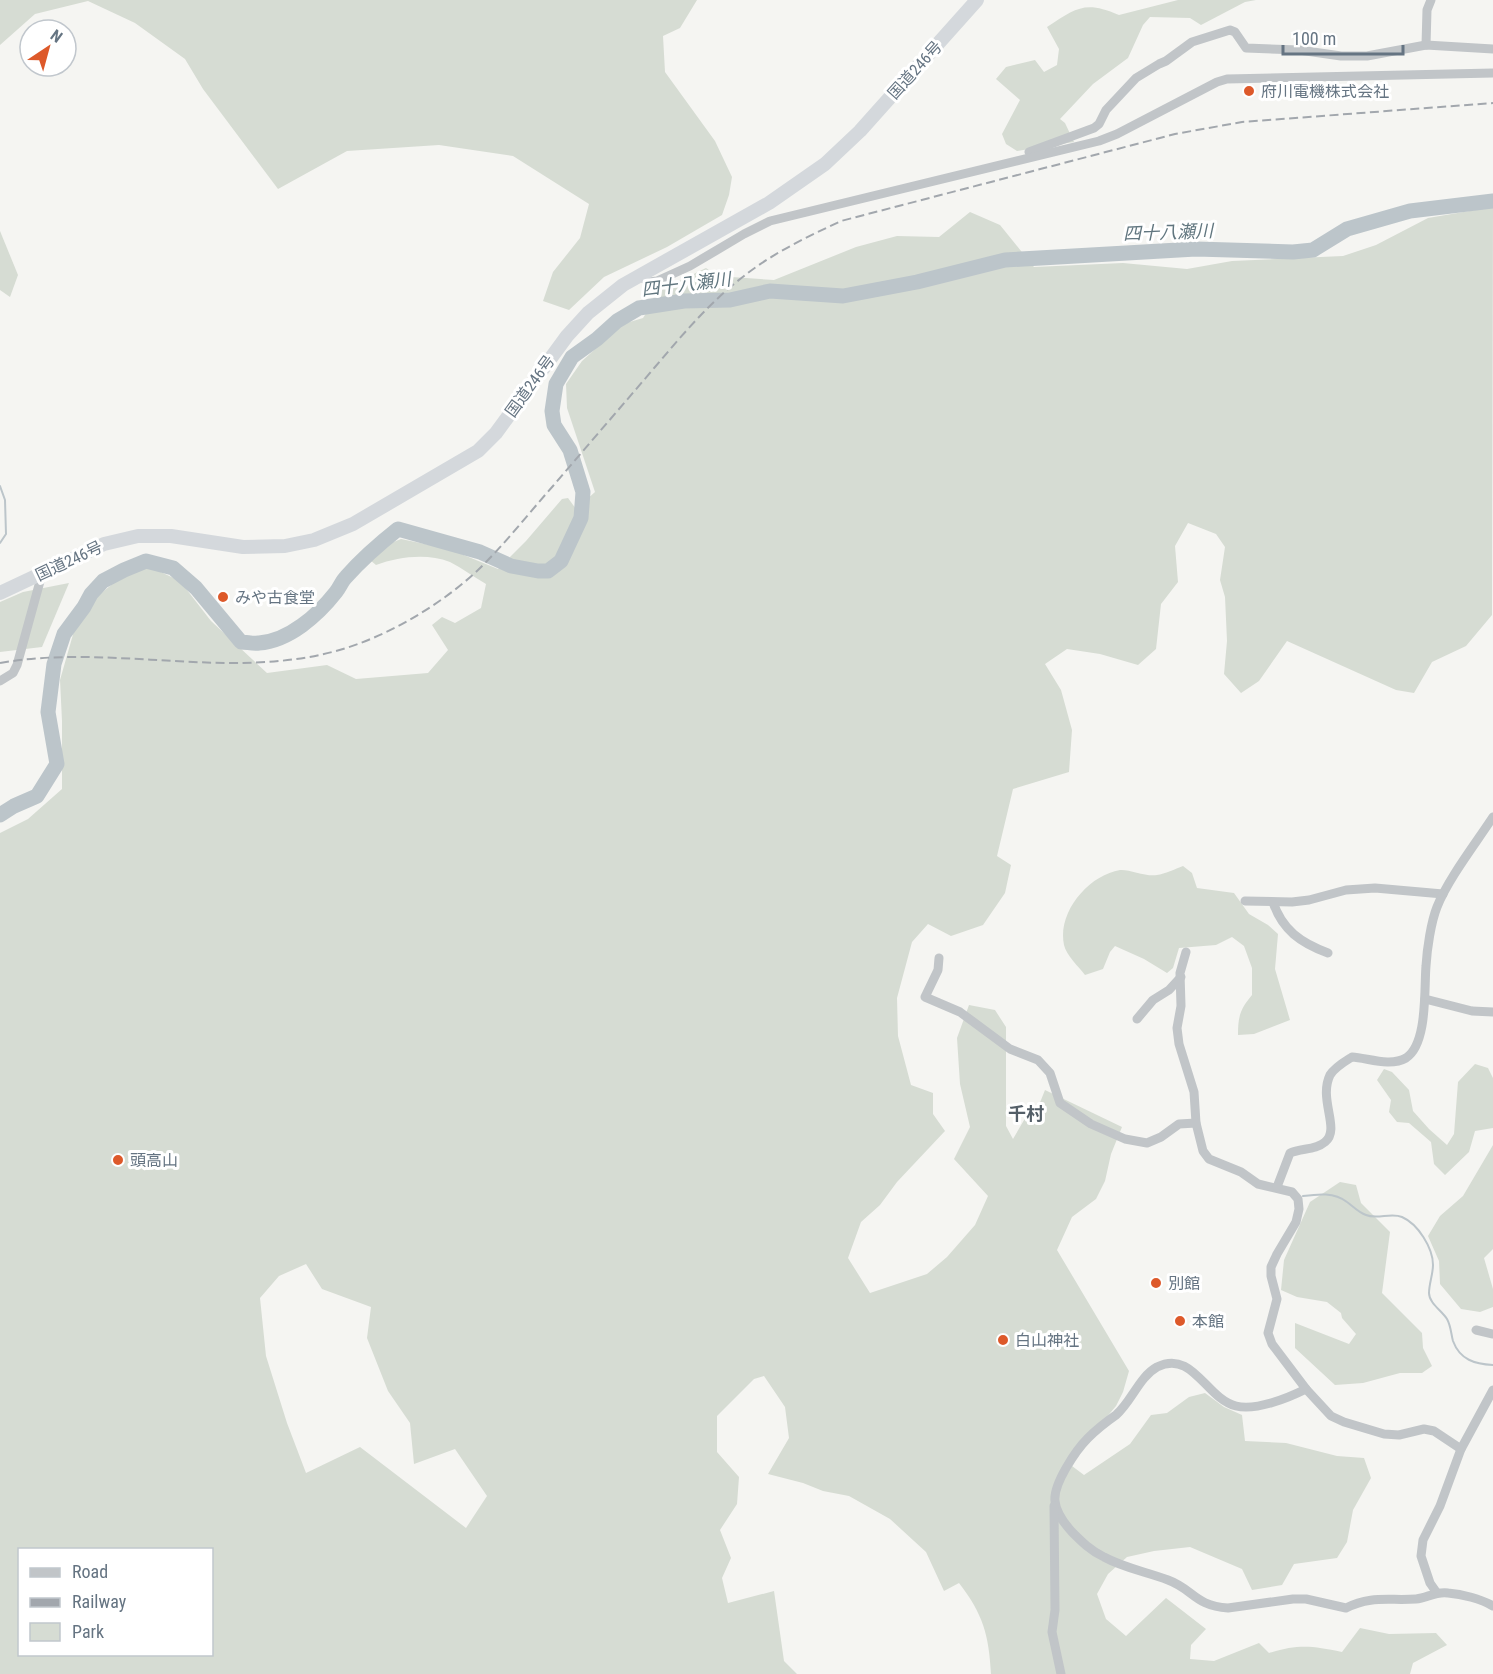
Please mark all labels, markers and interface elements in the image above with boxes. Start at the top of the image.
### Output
north arrow [18,18,78,78]
scale bar [1283,18,1403,56]
text: N [47,26,66,47]
text: 100 m [1292,28,1336,49]
street label: 国道246号 [884,37,946,103]
place label: 府川電機株式会社 [1261,82,1389,101]
marker: 府川電機株式会社 [1242,84,1256,98]
water label: 四十八瀬川 [1123,220,1215,244]
water label: 四十八瀬川 [640,268,734,300]
street label: 国道246号 [501,351,559,421]
street label: 国道246号 [32,537,106,585]
place label: みや古食堂 [235,588,315,607]
marker: みや古食堂 [216,590,230,604]
district label: 千村 [1008,1103,1044,1124]
place label: 頭高山 [130,1151,178,1170]
marker: 頭高山 [111,1153,125,1167]
place label: 別館 [1168,1274,1200,1293]
marker: 別館 [1149,1276,1163,1290]
place label: 本館 [1192,1312,1224,1331]
marker: 本館 [1173,1314,1187,1328]
place label: 白山神社 [1015,1331,1079,1350]
marker: 白山神社 [996,1333,1010,1347]
legend [18,1548,213,1656]
text: Road [72,1561,108,1582]
text: Railway [72,1591,127,1612]
text: Park [72,1621,104,1642]

